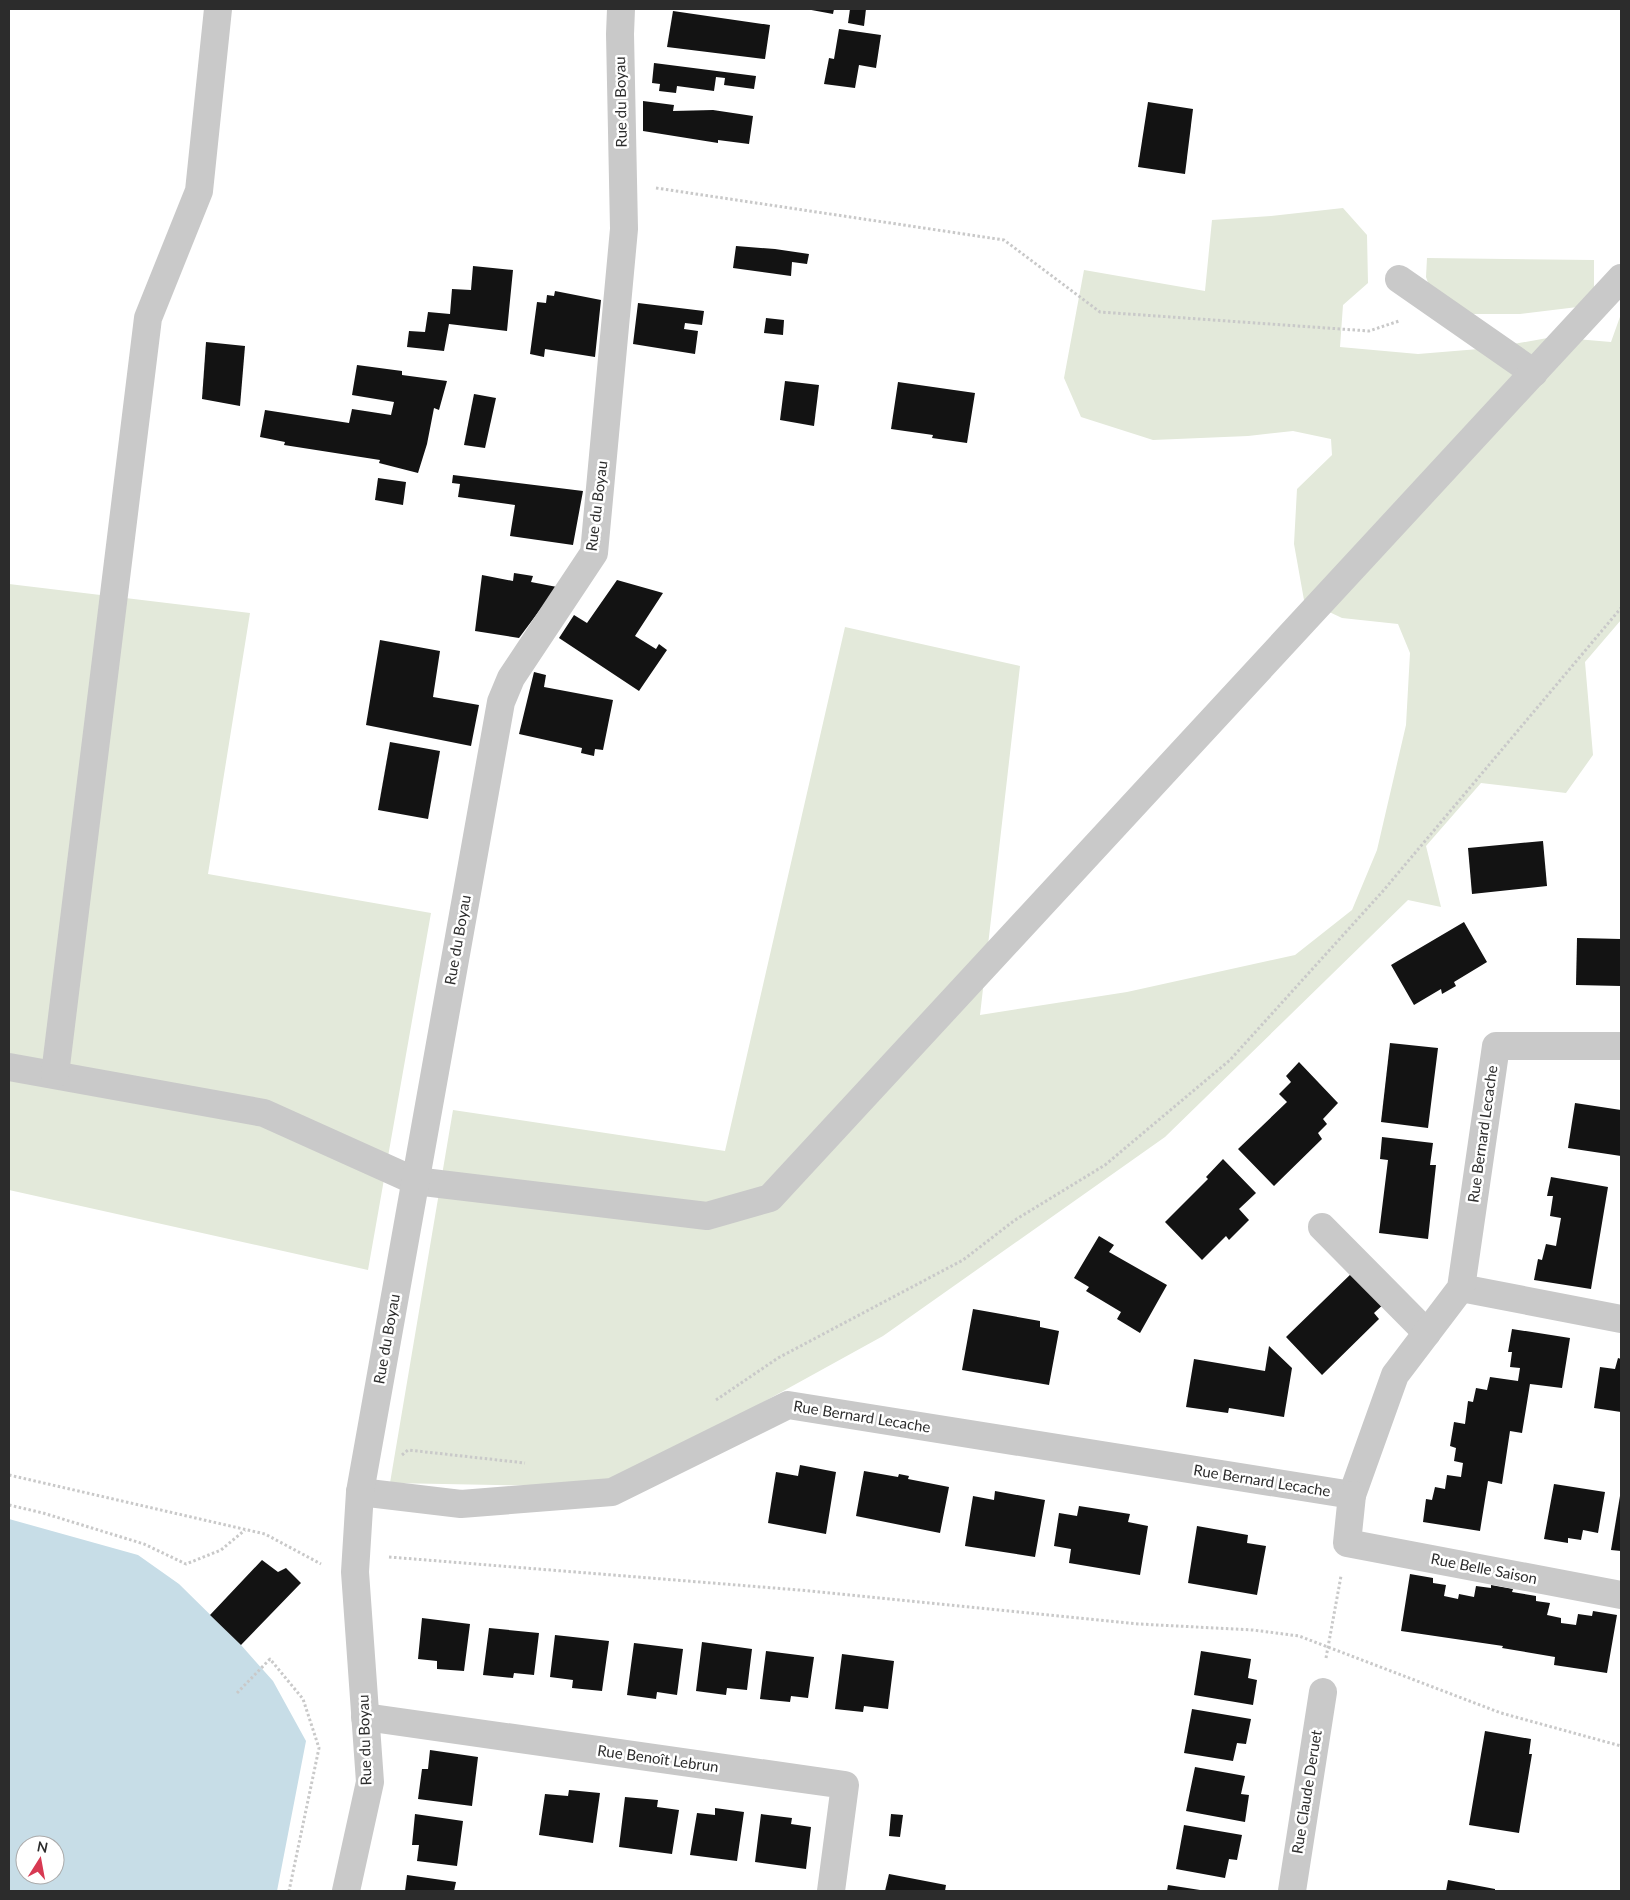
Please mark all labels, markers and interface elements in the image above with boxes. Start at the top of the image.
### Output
street label: Rue du Boyau [610,56,630,148]
street label: Rue du Boyau [582,460,610,552]
street label: Rue du Boyau [440,893,474,986]
street label: Rue Bernard Lecache [1463,1064,1501,1204]
street label: Rue du Boyau [369,1292,403,1385]
street label: Rue Bernard Lecache [792,1396,932,1436]
street label: Rue Bernard Lecache [1192,1460,1332,1500]
street label: Rue Belle Saison [1429,1549,1539,1587]
street label: Rue du Boyau [353,1694,375,1786]
street label: Rue Claude Deruet [1287,1728,1325,1855]
street label: Rue Benoît Lebrun [596,1741,720,1775]
north arrow [15,1835,65,1885]
text: N [36,1837,49,1856]

